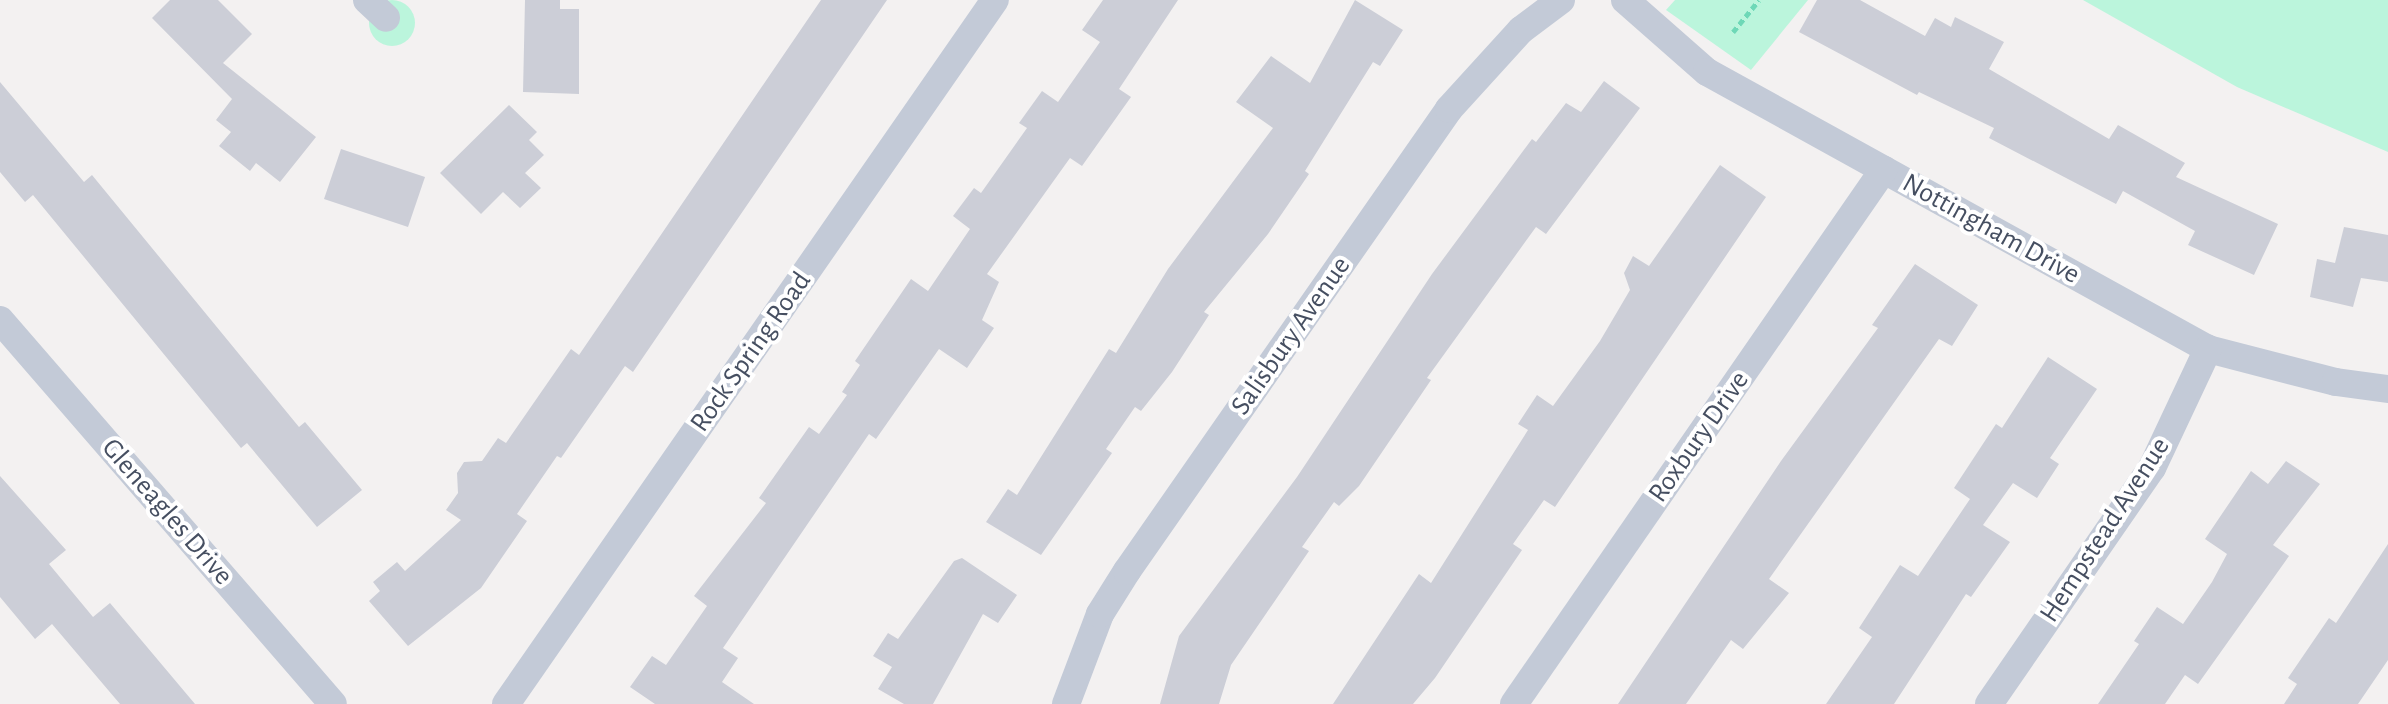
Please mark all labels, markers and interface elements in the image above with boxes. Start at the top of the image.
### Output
street label: Nottingham Drive [1896,166,2086,292]
street label: Salisbury Avenue [1224,250,1358,422]
street label: Rock Spring Road [683,265,819,439]
street label: Roxbury Drive [1641,365,1757,509]
street label: Hempstead Avenue [2033,431,2177,629]
street label: Gleneagles Drive [94,432,240,592]

